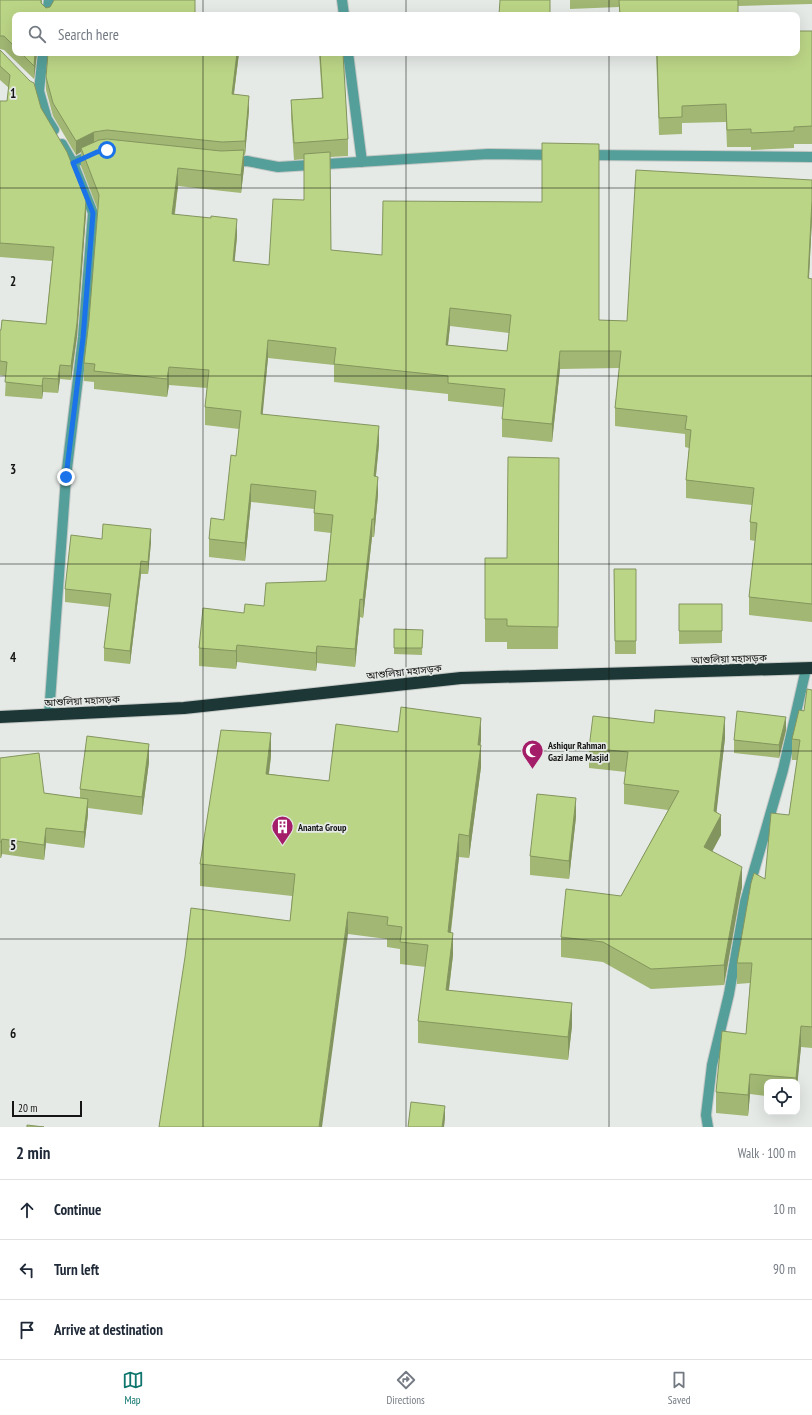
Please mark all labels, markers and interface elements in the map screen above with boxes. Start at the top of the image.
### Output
search box [12,12,800,56]
icon: search [26,23,48,45]
text: Search here [58,25,119,44]
text: 1 [10,85,16,102]
route start [98,141,116,159]
text: 2 [10,273,16,290]
text: 3 [10,461,16,478]
route end [57,468,75,486]
text: 4 [10,649,17,666]
street label: আশুলিয়া মহাসড়ক [690,651,768,667]
street label: আশুলিয়া মহাসড়ক [365,661,443,683]
street label: আশুলিয়া মহাসড়ক [43,692,121,710]
mosque icon: Ashiqur Rahman Gazi Jame Masjid [520,738,546,771]
place label: Ashiqur Rahman Gazi Jame Masjid [547,739,609,764]
building icon: Ananta Group [269,814,295,847]
place label: Ananta Group [297,821,347,834]
text: 5 [10,837,16,854]
text: 6 [10,1025,16,1042]
map controls [764,1079,800,1115]
button: locate [764,1079,800,1115]
scale bar [12,1099,82,1118]
text: 20 m [18,1101,37,1115]
text: 2 min [16,1142,50,1164]
text: Walk · 100 m [738,1145,796,1162]
icon: ahead [16,1199,38,1221]
text: Continue [54,1200,101,1219]
text: 10 m [773,1201,796,1218]
icon: left [16,1259,38,1281]
text: Turn left [54,1260,99,1279]
text: 90 m [773,1261,796,1278]
icon: arrive [16,1319,38,1341]
text: Arrive at destination [54,1320,163,1339]
tab: Map [122,1369,144,1407]
tab: Directions [387,1369,425,1407]
tab: Saved [668,1369,690,1407]

